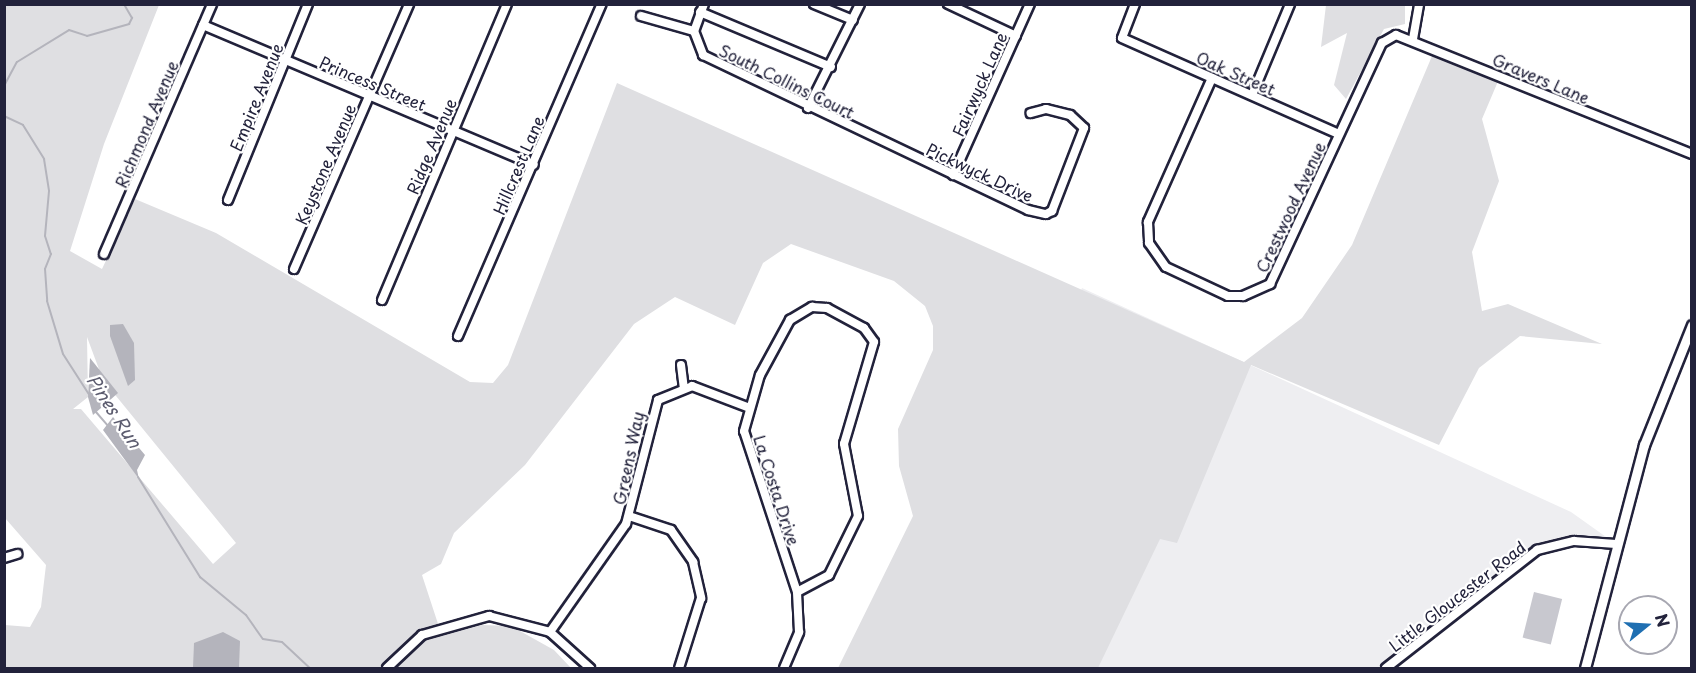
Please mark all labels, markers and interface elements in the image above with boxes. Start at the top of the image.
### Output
street label: Fairwyck Lane [947,29,1011,139]
street label: Empire Avenue [226,40,286,154]
street label: South Collins Court [716,40,858,122]
street label: Oak Street [1193,47,1279,99]
street label: Gravers Lane [1490,49,1592,107]
street label: Princess Street [317,52,429,114]
street label: Richmond Avenue [111,58,181,190]
street label: Ridge Avenue [402,95,460,197]
street label: Keystone Avenue [291,101,359,227]
street label: Hillcrest Lane [488,112,548,218]
street label: Crestwood Avenue [1251,138,1329,276]
street label: Pickwyck Drive [923,139,1037,205]
water label: Pines Run [82,370,146,452]
street label: Greens Way [609,409,647,507]
street label: La Costa Drive [750,432,804,548]
street label: Little Gloucester Road [1384,536,1530,656]
north arrow [1618,595,1678,655]
text: N [1650,610,1677,630]

